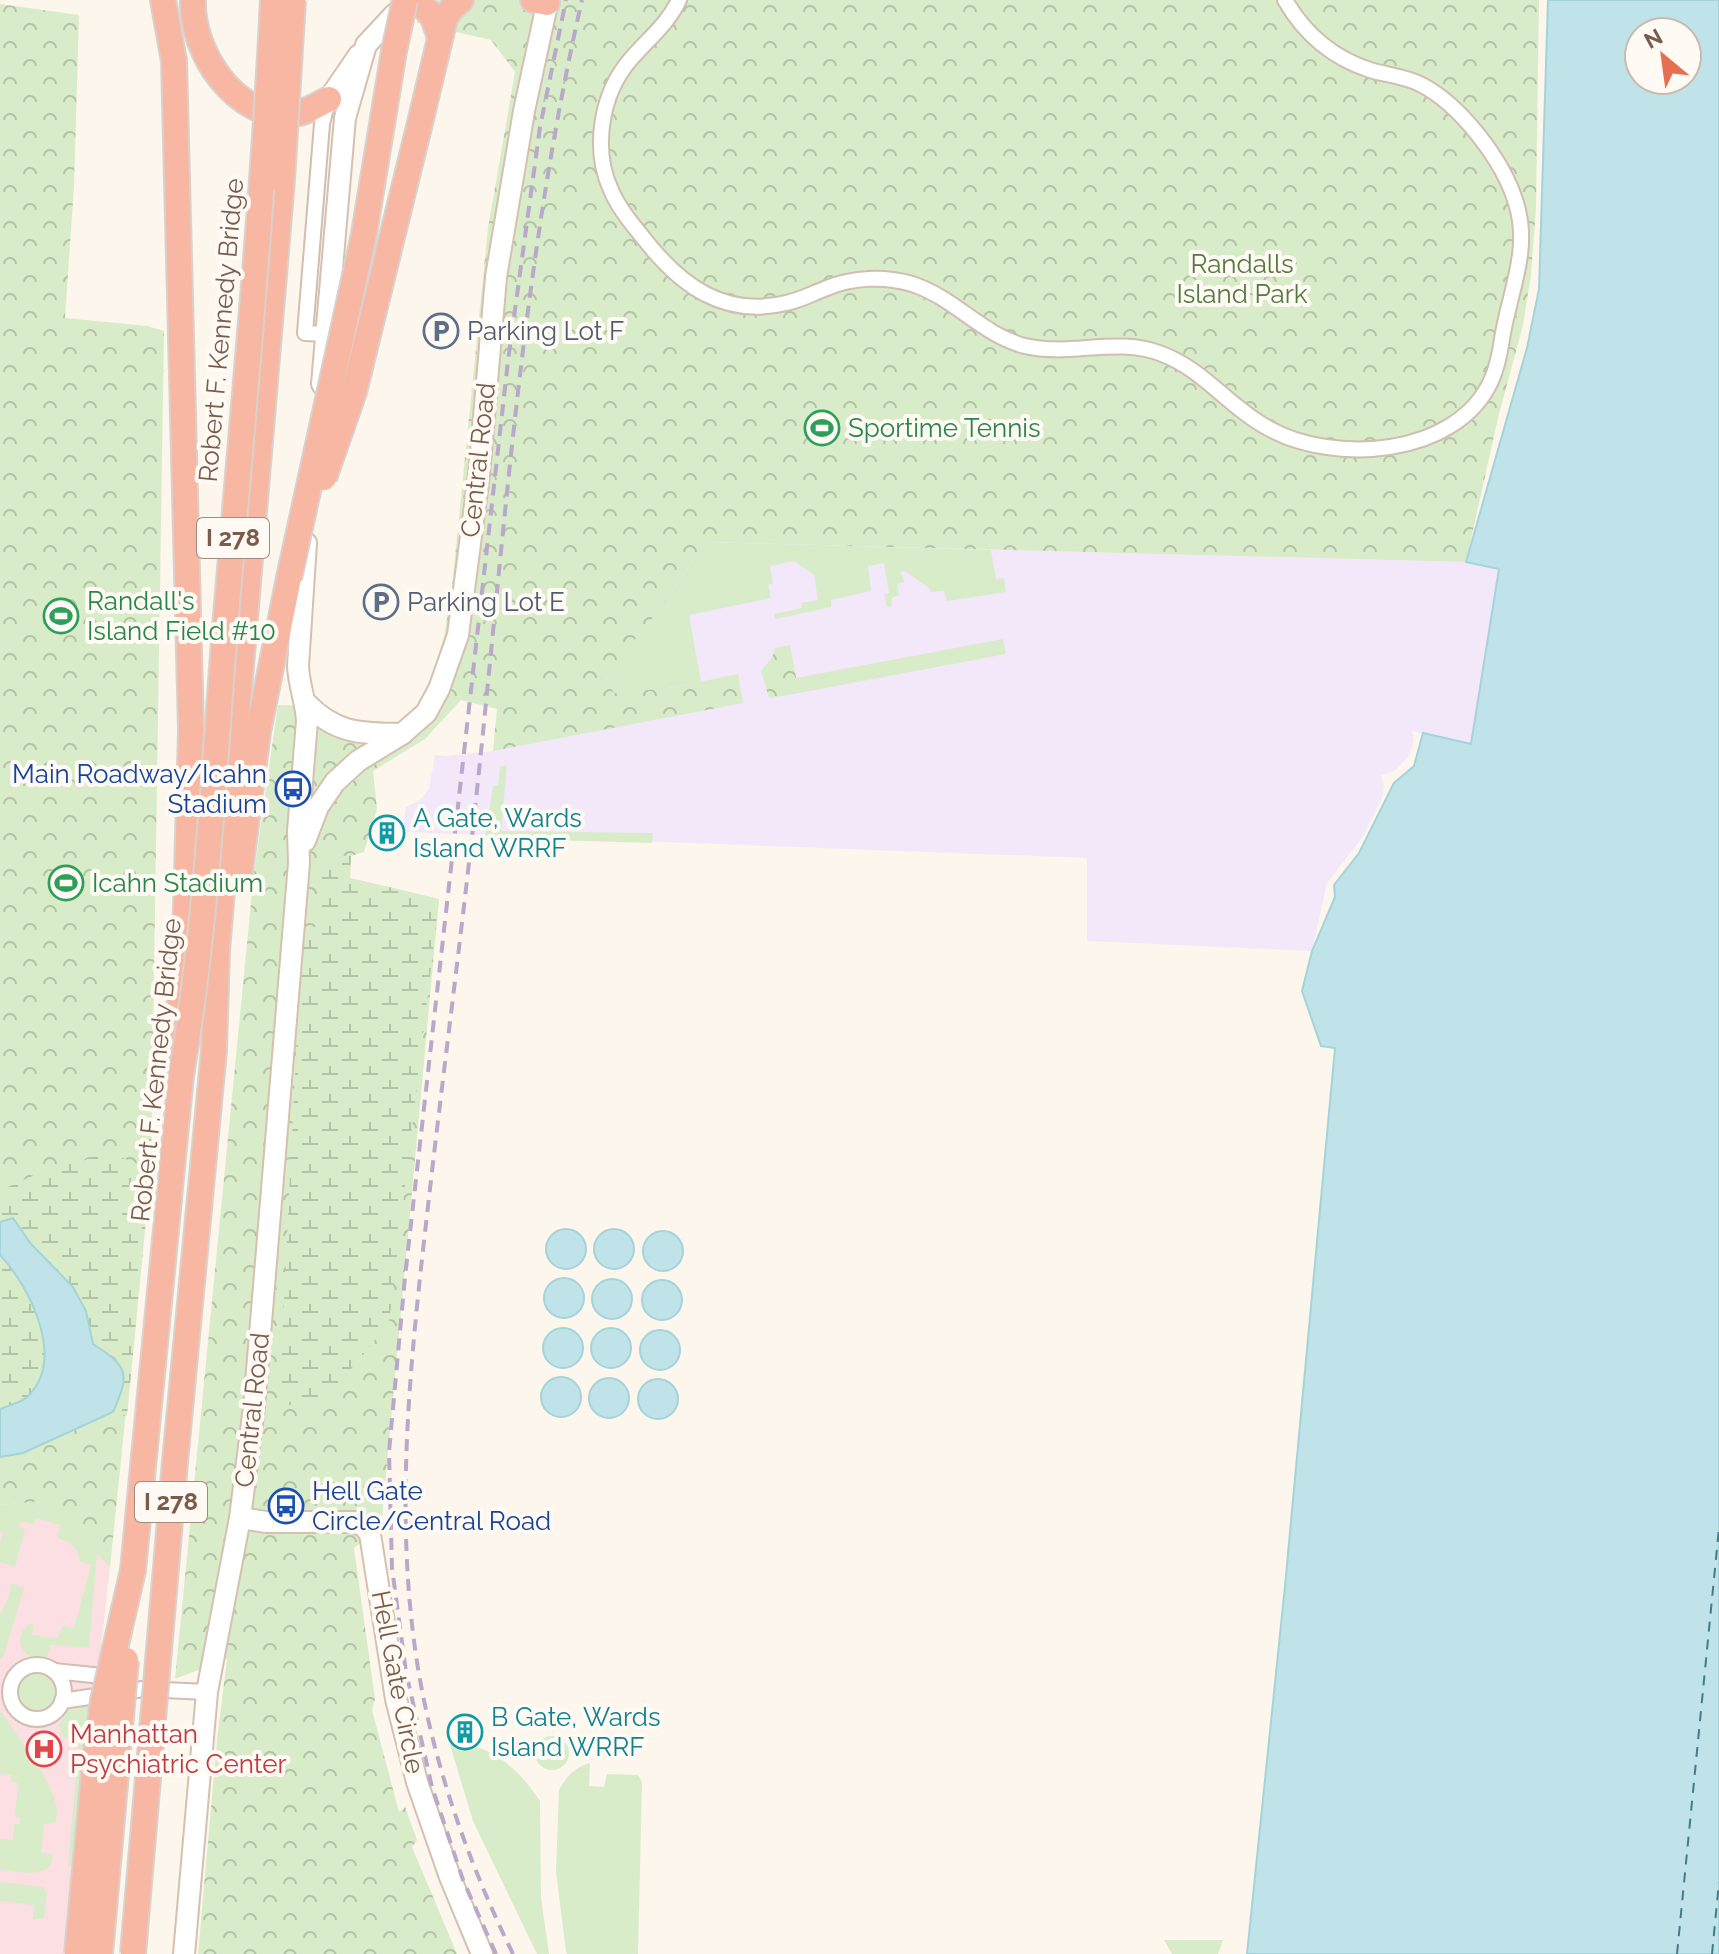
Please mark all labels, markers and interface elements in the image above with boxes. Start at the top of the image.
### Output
north arrow [1623,16,1703,96]
text: N [1640,23,1667,54]
street label: Robert F. Kennedy Bridge [193,177,249,483]
park label: Randalls Island Park [1176,249,1308,309]
parking icon: Parking Lot F [422,312,460,350]
place label: Parking Lot F [467,316,624,346]
street label: Central Road [455,381,501,539]
sports icon: Sportime Tennis [803,409,841,447]
place label: Sportime Tennis [848,413,1041,443]
road number: I 278 [197,518,269,558]
parking icon: Parking Lot E [362,583,400,621]
place label: Randall's Island Field #10 [87,586,276,646]
place label: Parking Lot E [407,587,565,617]
sports icon: Randall's Island Field #10 [42,597,80,635]
place label: Main Roadway/Icahn Stadium [12,759,267,819]
bus stop icon: Main Roadway/Icahn Stadium [274,770,312,808]
place label: A Gate, Wards Island WRRF [413,803,582,863]
building icon: A Gate, Wards Island WRRF [368,814,406,852]
sports icon: Icahn Stadium [47,864,85,902]
place label: Icahn Stadium [92,868,263,898]
street label: Robert F. Kennedy Bridge [125,917,187,1223]
street label: Central Road [229,1331,275,1489]
place label: Hell Gate Circle/Central Road [312,1476,551,1536]
road number: I 278 [135,1482,207,1522]
bus stop icon: Hell Gate Circle/Central Road [267,1487,305,1525]
street label: Hell Gate Circle [366,1588,430,1776]
place label: B Gate, Wards Island WRRF [491,1702,660,1762]
building icon: B Gate, Wards Island WRRF [446,1713,484,1751]
place label: Manhattan Psychiatric Center [70,1719,287,1779]
hospital icon: Manhattan Psychiatric Center [25,1730,63,1768]

